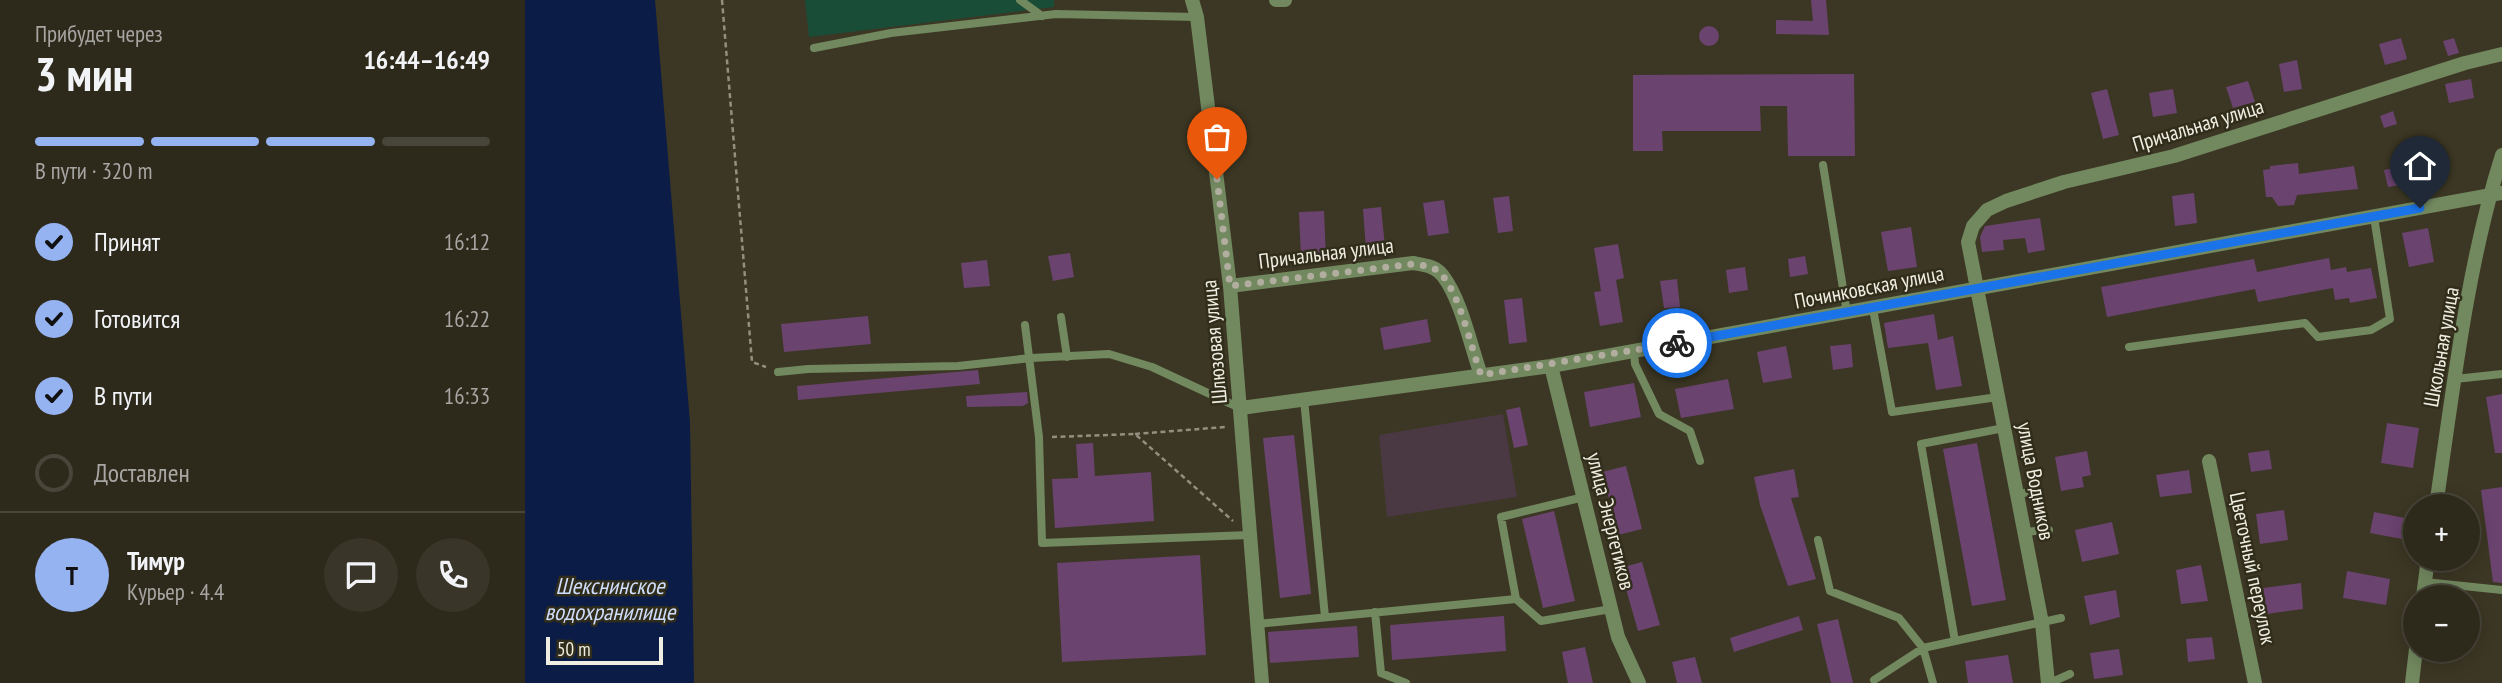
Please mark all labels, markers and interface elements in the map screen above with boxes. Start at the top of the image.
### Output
text: Прибудет через [35,19,163,48]
text: 16:44–16:49 [363,43,490,76]
text: 3 мин [35,44,133,104]
street label: Причальная улица [2129,92,2267,158]
pin [1187,107,1247,179]
icon: bag [1198,118,1236,156]
pin [2390,136,2450,208]
icon: home [2401,147,2439,185]
text: В пути · 320 m [35,156,152,185]
icon: check [35,223,73,261]
text: Принят [94,225,160,258]
text: 16:12 [444,227,490,256]
street label: Причальная улица [1257,231,1395,275]
street label: Починковская улица [1792,259,1946,315]
street label: Шлюзовая улица [1195,279,1233,405]
street label: Школьная улица [2417,285,2465,409]
icon: check [35,300,73,338]
text: Готовится [94,302,180,335]
text: 16:22 [444,304,490,333]
courier [1642,308,1712,378]
icon: bike [1658,324,1696,362]
icon: check [35,377,73,415]
text: В пути [94,379,153,412]
text: 16:33 [444,381,490,410]
street label: улица Водников [2011,420,2061,542]
street label: улица Энергетиков [1581,450,1641,592]
text: Доставлен [94,456,190,489]
street label: Цветочный переулок [2224,489,2282,647]
map controls [2403,494,2480,662]
button: + [2403,494,2480,571]
button: chat [324,538,398,612]
button: phone [416,538,490,612]
text: Тимур [127,544,185,577]
text: Т [66,559,78,592]
water label: Шекснинское водохранилище [545,571,677,626]
text: Курьер · 4.4 [127,577,224,606]
button: − [2403,585,2480,662]
scale bar [546,634,663,666]
text: 50 m [557,637,591,661]

